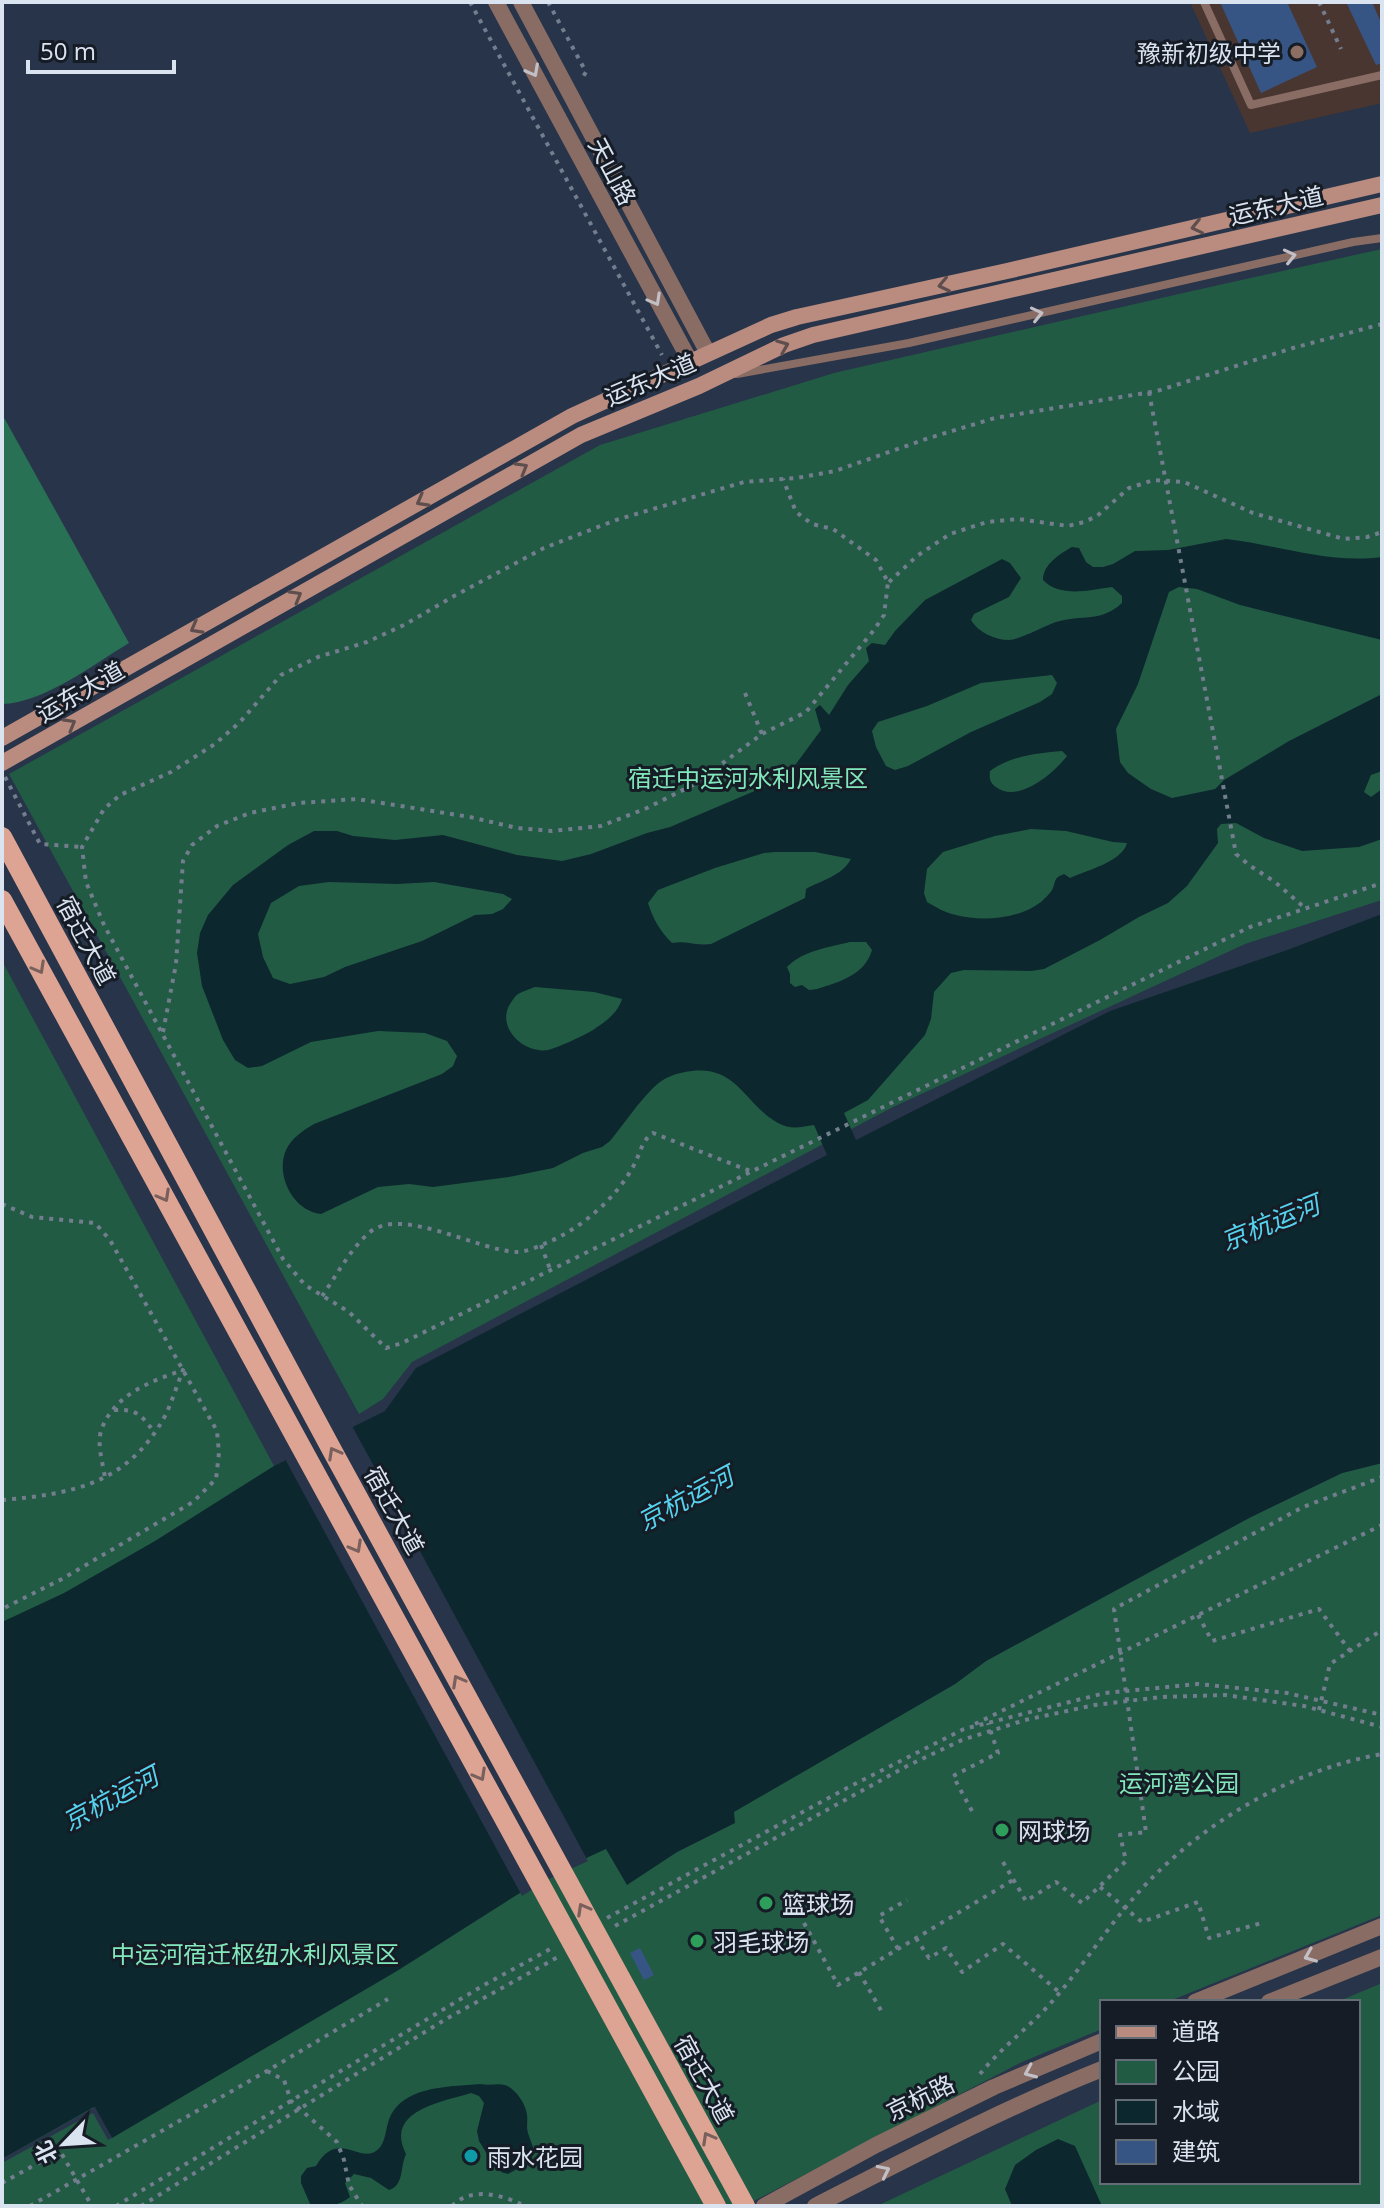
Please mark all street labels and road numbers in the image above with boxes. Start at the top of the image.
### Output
street label: 天山路 [582,131,644,211]
street label: 运东大道 [1226,178,1326,232]
street label: 运东大道 [599,345,701,413]
street label: 运东大道 [30,653,130,729]
street label: 宿迁大道 [50,890,124,990]
street label: 宿迁大道 [357,1460,433,1560]
street label: 宿迁大道 [667,2029,743,2129]
street label: 京杭路 [880,2066,960,2128]

